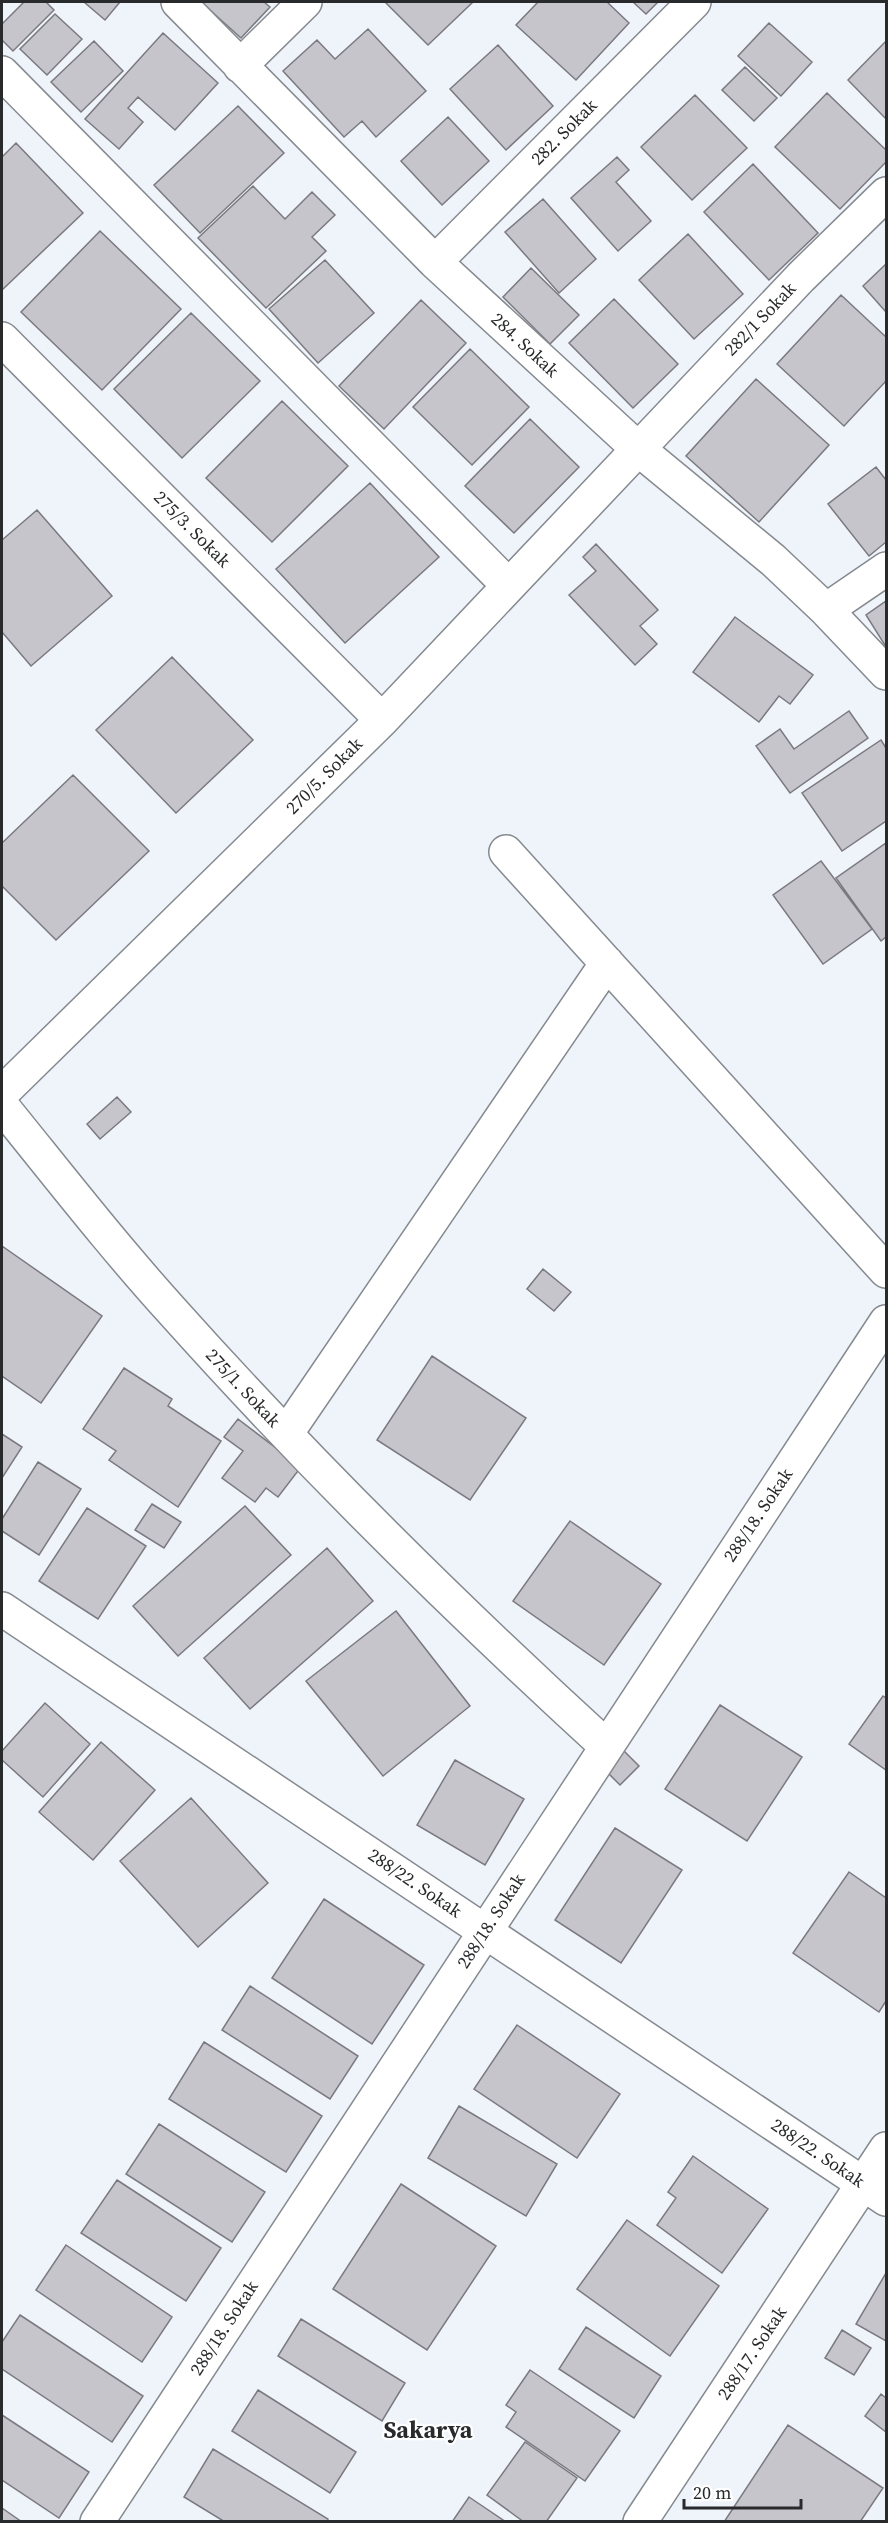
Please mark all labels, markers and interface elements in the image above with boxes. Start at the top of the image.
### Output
street label: 282. Sokak [525,93,602,170]
street label: 282/1 Sokak [718,276,801,361]
street label: 284. Sokak [486,307,565,383]
street label: 275/3. Sokak [148,485,236,573]
street label: 270/5. Sokak [280,732,368,820]
street label: 275/1. Sokak [200,1343,286,1433]
street label: 288/18. Sokak [717,1463,798,1567]
street label: 288/22. Sokak [363,1842,467,1923]
street label: 288/18. Sokak [451,1868,531,1973]
street label: 288/22. Sokak [766,2112,870,2193]
street label: 288/18. Sokak [184,2275,264,2380]
street label: 288/17. Sokak [711,2301,792,2405]
district label: Sakarya [383,2413,473,2446]
scale bar [684,2472,801,2510]
text: 20 m [693,2480,731,2505]

